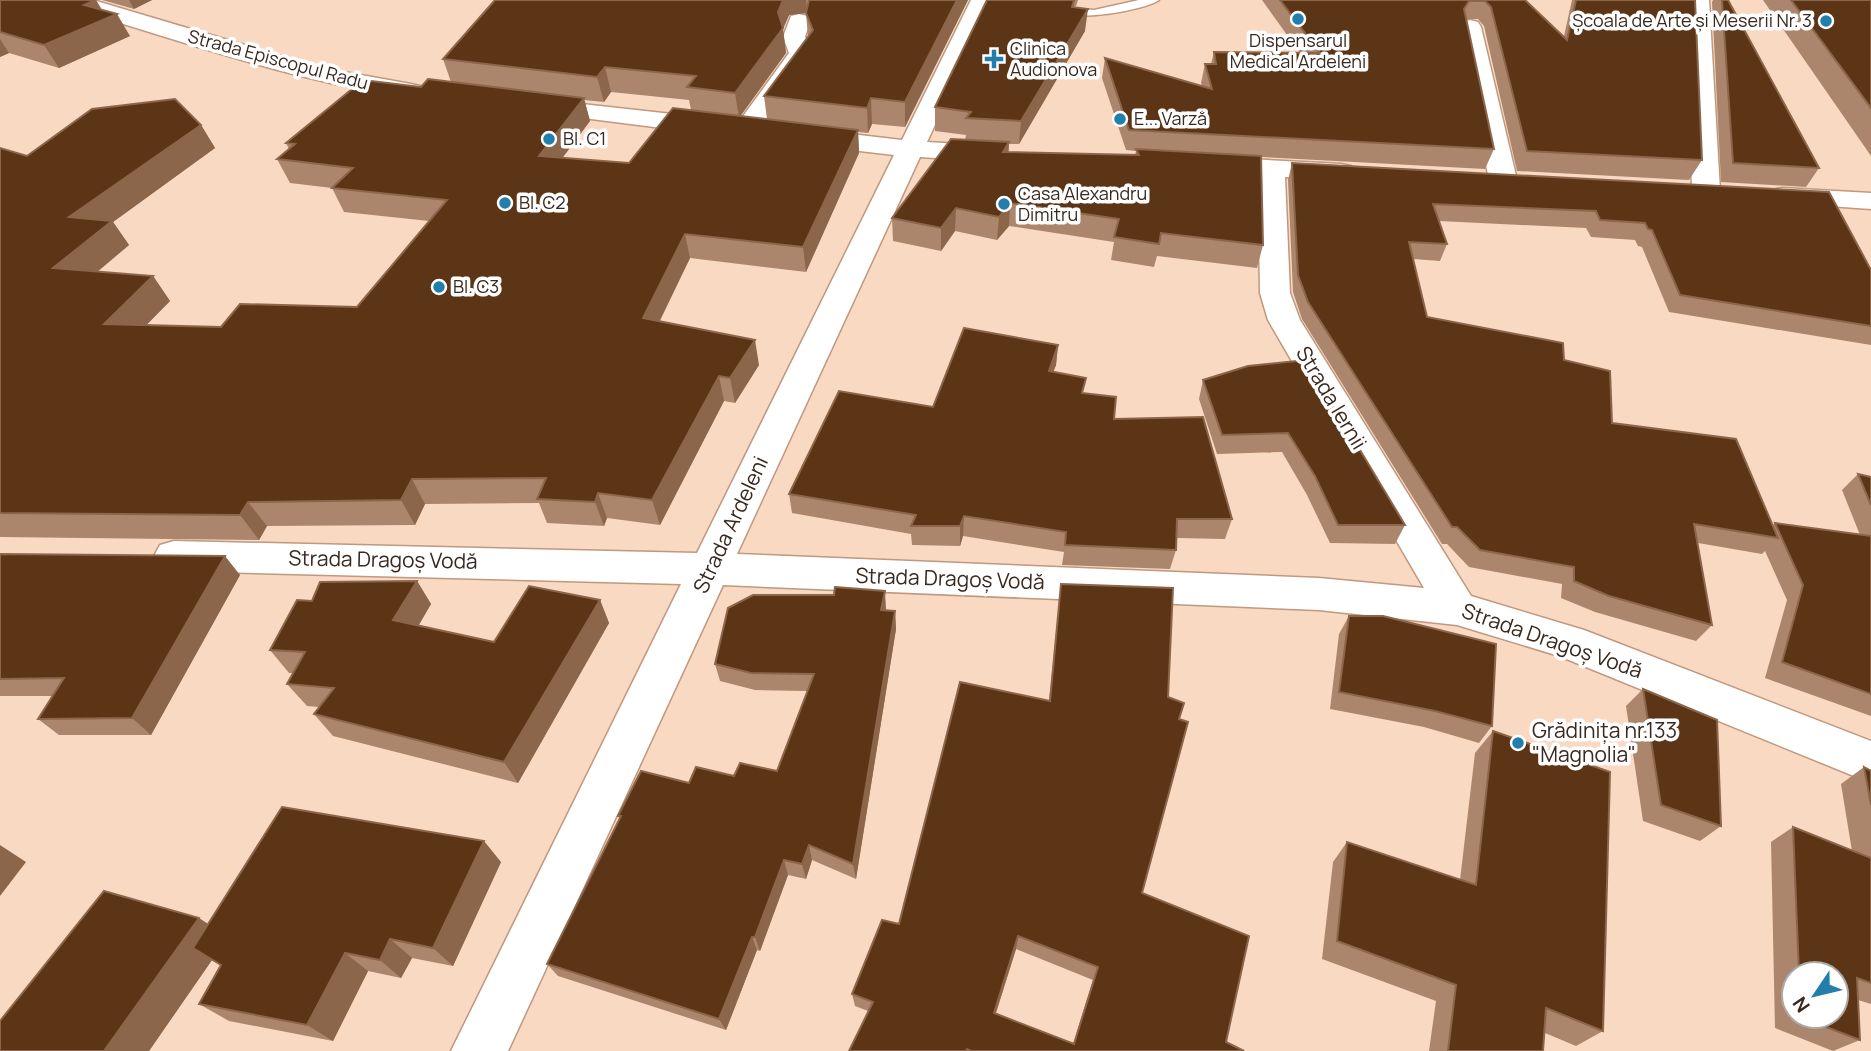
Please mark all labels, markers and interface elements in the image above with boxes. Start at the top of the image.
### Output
place label: Școala de Arte și Meserii Nr. 3 [1572,8,1812,32]
marker: Dispensarul Medical Ardeleni [1290,11,1306,27]
marker: Școala de Arte și Meserii Nr. 3 [1818,13,1834,29]
street label: Strada Episcopul Radu [186,23,371,95]
place label: Dispensarul Medical Ardeleni [1230,28,1366,73]
place label: Clinica Audionova [1010,36,1097,81]
marker: Clinica Audionova [984,49,1004,69]
place label: E... Varză [1134,106,1207,130]
marker: E... Varză [1112,111,1128,127]
place label: Bl. C1 [563,126,606,150]
marker: Bl. C1 [541,131,557,147]
place label: Casa Alexandru Dimitru [1018,181,1147,226]
place label: Bl. C2 [519,190,566,214]
marker: Bl. C2 [497,195,513,211]
marker: Casa Alexandru Dimitru [996,196,1012,212]
place label: Bl. C3 [453,274,499,298]
marker: Bl. C3 [431,279,447,295]
street label: Strada Iernii [1290,341,1374,454]
street label: Strada Ardeleni [686,452,774,598]
street label: Strada Dragoș Vodă [288,543,478,575]
street label: Strada Dragoș Vodă [855,561,1045,595]
street label: Strada Dragoș Vodă [1458,596,1646,684]
place label: Grădinița nr.133 "Magnolia" [1532,716,1677,768]
marker: Grădinița nr.133 "Magnolia" [1510,735,1526,751]
north arrow [1780,960,1850,1030]
text: N [1787,992,1816,1018]

